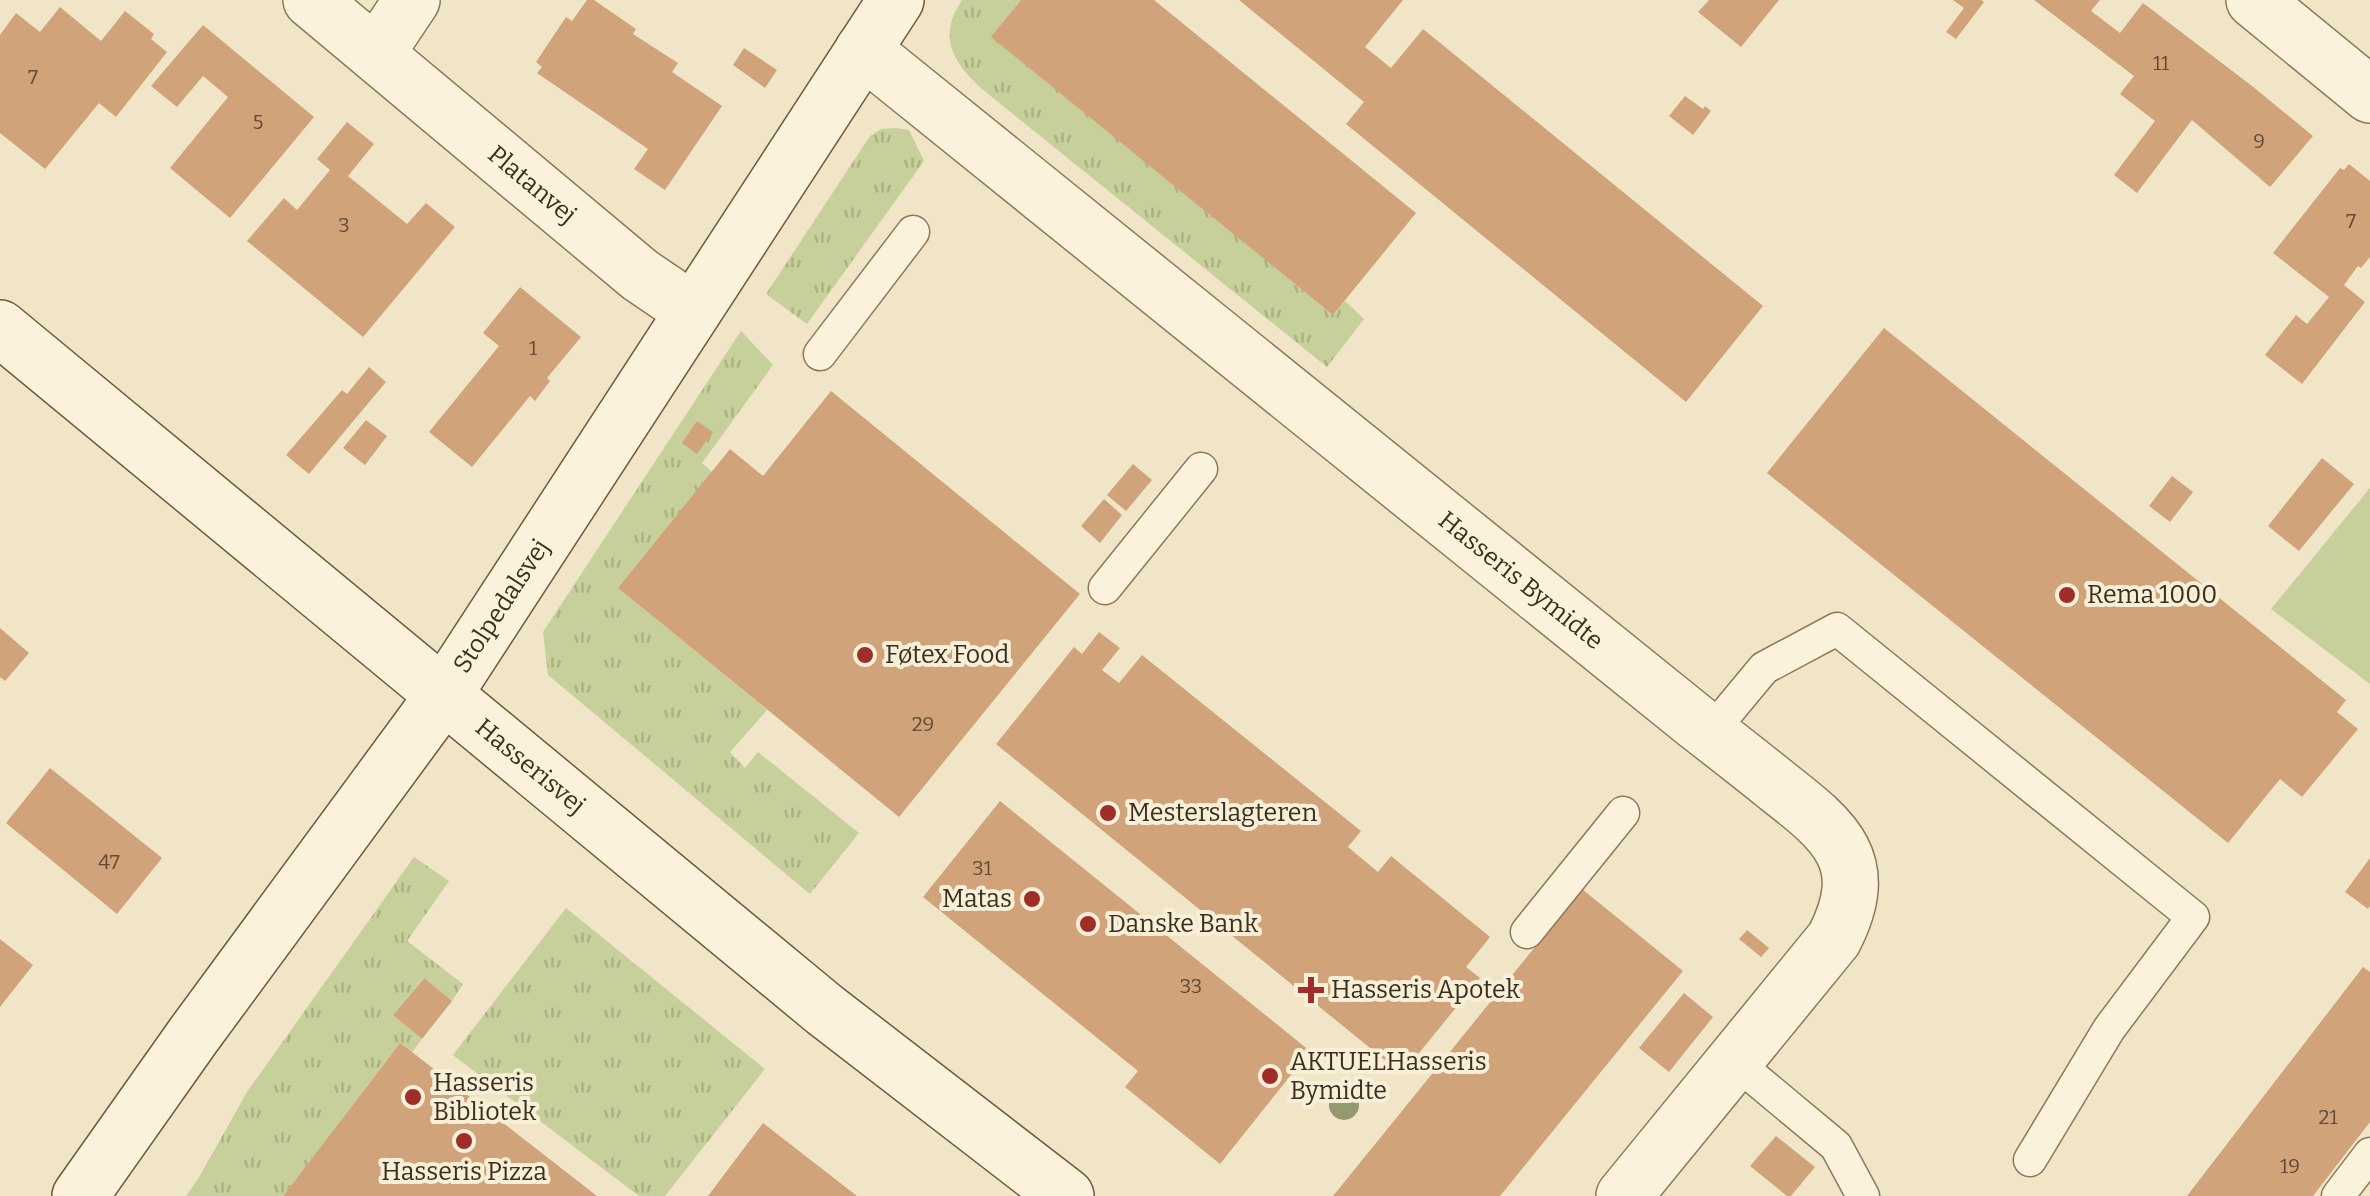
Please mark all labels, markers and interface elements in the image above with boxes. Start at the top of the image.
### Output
house number: 11 [2153,51,2169,75]
house number: 7 [28,65,38,89]
house number: 5 [253,110,263,134]
house number: 9 [2253,129,2265,153]
street label: Platanvej [482,139,582,230]
house number: 7 [2346,209,2356,233]
house number: 3 [338,213,350,237]
house number: 1 [529,336,537,360]
street label: Hasseris Bymidte [1432,505,1609,656]
street label: Stolpedalsvej [447,534,556,679]
place label: Rema 1000 [2087,580,2217,610]
marker: Rema 1000 [2056,584,2078,606]
place label: Føtex Food [885,640,1009,670]
marker: Føtex Food [854,644,876,666]
street label: Hasserisvej [469,712,591,820]
house number: 29 [912,712,934,736]
place label: Mesterslagteren [1128,798,1317,828]
marker: Mesterslagteren [1097,802,1119,824]
house number: 47 [98,850,120,874]
house number: 31 [972,856,992,880]
place label: Matas [942,884,1012,914]
marker: Matas [1021,888,1043,910]
place label: Danske Bank [1108,909,1259,939]
marker: Danske Bank [1077,913,1099,935]
house number: 33 [1180,974,1202,998]
place label: Hasseris Apotek [1331,975,1521,1005]
marker: Hasseris Apotek [1300,979,1322,1001]
place label: AKTUELHasseris Bymidte [1290,1047,1487,1106]
marker: AKTUELHasseris Bymidte [1259,1065,1281,1087]
place label: Hasseris Bibliotek [433,1068,537,1127]
marker: Hasseris Bibliotek [402,1086,424,1108]
house number: 21 [2319,1105,2338,1129]
marker: Hasseris Pizza [453,1130,475,1152]
house number: 19 [2280,1154,2300,1178]
place label: Hasseris Pizza [381,1157,547,1187]

